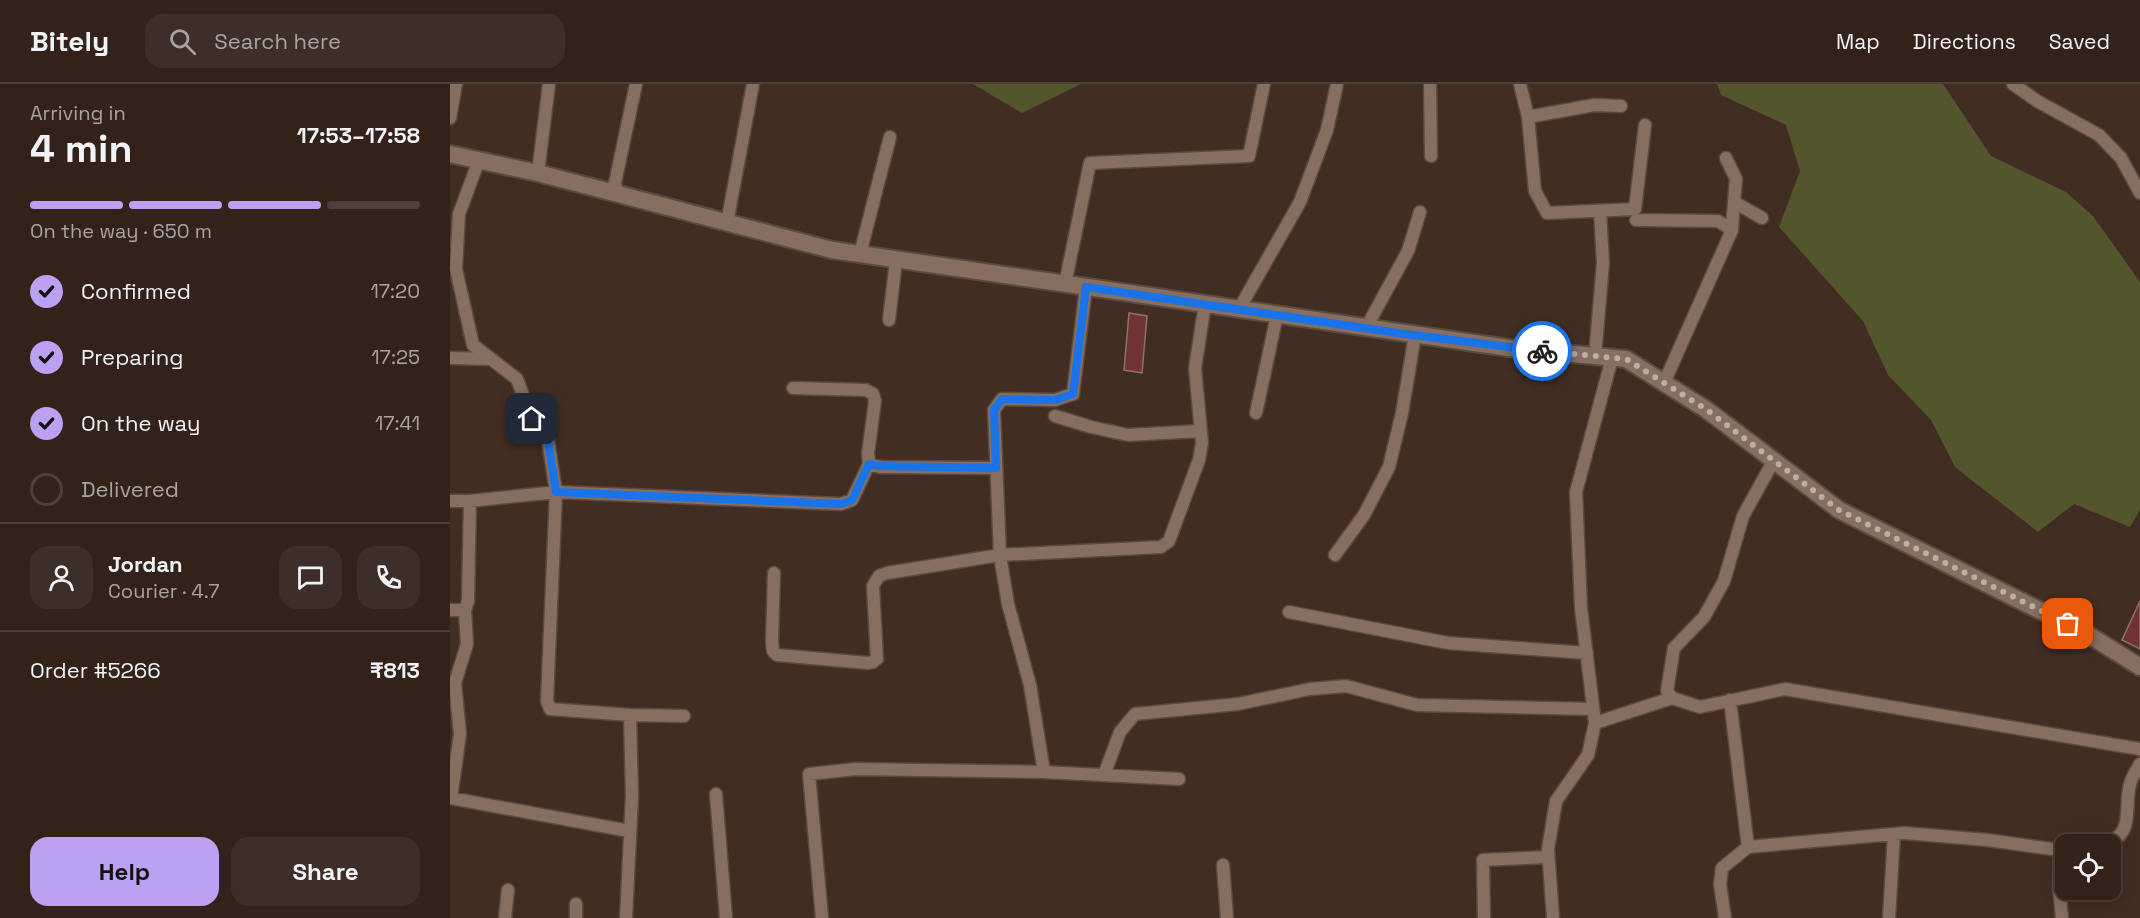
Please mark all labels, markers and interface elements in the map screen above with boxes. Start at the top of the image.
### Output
search box [145,14,565,68]
text: Bitely [30,23,109,59]
icon: search [166,25,199,58]
text: Search here [214,27,341,55]
text: Map [1836,28,1880,55]
text: Directions [1913,28,2016,55]
text: Saved [2049,28,2110,55]
text: Arriving in [30,100,126,126]
text: 17:53–17:58 [297,121,420,149]
text: 4 min [30,124,132,173]
text: On the way · 650 m [30,218,212,244]
icon: check [30,275,63,308]
text: Confirmed [81,277,191,305]
text: 17:20 [370,278,420,304]
courier [1512,321,1572,381]
icon: bike [1526,335,1559,368]
icon: check [30,341,63,374]
text: Preparing [81,343,183,371]
text: 17:25 [371,344,420,370]
pin [506,393,557,444]
icon: home [515,402,548,435]
icon: check [30,407,63,440]
text: On the way [81,409,200,437]
text: 17:41 [375,410,420,436]
text: Delivered [81,475,179,503]
button: person [30,546,93,609]
button: chat [279,546,342,609]
button: phone [357,546,420,609]
text: Jordan [108,550,183,578]
text: Courier · 4.7 [108,578,219,604]
pin [2042,598,2093,649]
icon: bag [2051,607,2084,640]
text: Order #5266 [30,656,161,684]
text: ₹813 [370,656,420,684]
map controls [2055,834,2121,900]
button: locate [2055,834,2121,900]
button: Help [30,837,219,906]
button: Share [231,837,420,906]

